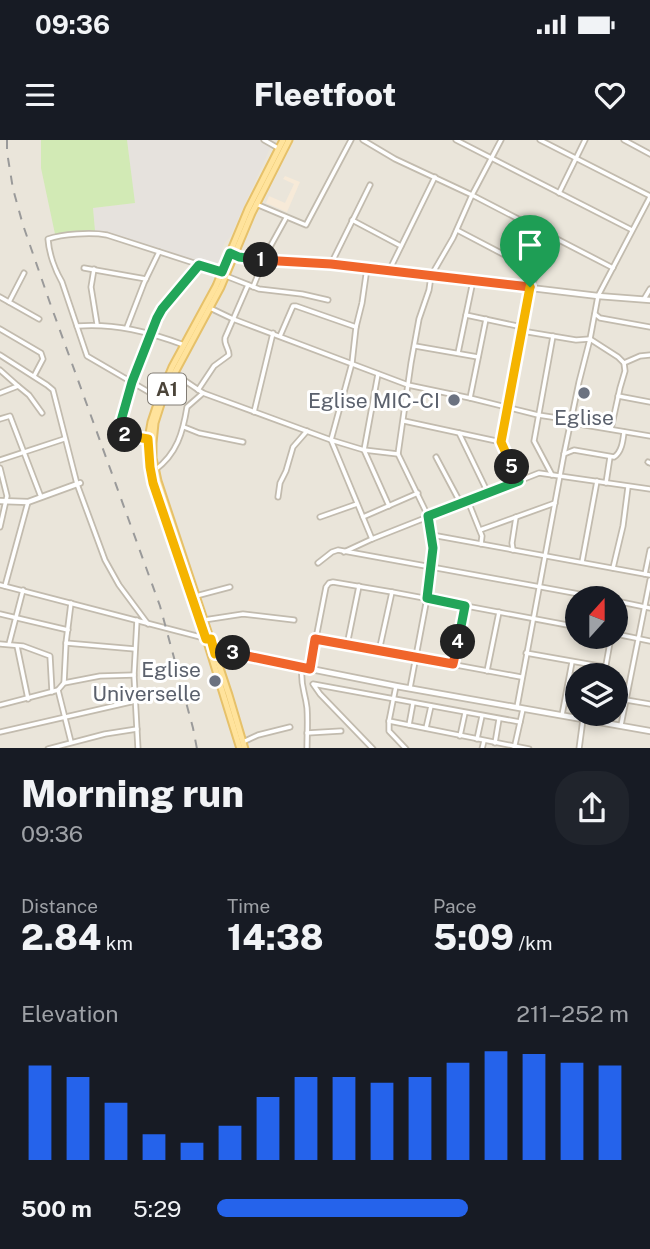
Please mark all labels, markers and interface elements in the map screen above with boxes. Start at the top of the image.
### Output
text: 09:36 [35,9,110,40]
icon: menu [21,76,59,114]
text: Fleetfoot [254,76,396,113]
icon: heart [591,76,629,114]
pin [500,215,560,287]
icon: arrive [511,226,549,264]
pin: 1 [244,242,278,278]
text: 1 [256,248,265,270]
road number: A1 [148,373,186,404]
marker: Eglise [576,385,592,401]
place label: Eglise MIC-CI [308,388,440,413]
marker: Eglise MIC-CI [446,392,462,408]
place label: Eglise [554,405,614,430]
pin: 2 [108,418,142,452]
text: 2 [118,423,131,445]
pin: 5 [494,450,530,484]
text: 5 [505,455,518,477]
north arrow [565,586,628,649]
map controls [565,586,628,726]
pin: 4 [440,624,476,660]
text: 4 [451,630,464,652]
pin: 3 [216,636,250,670]
text: 3 [226,641,239,663]
place label: Eglise Universelle [92,657,201,706]
button: layers [565,663,628,726]
marker: Eglise Universelle [207,673,223,689]
text: Morning run [21,771,244,816]
button: share [555,771,629,845]
text: 09:36 [21,820,83,847]
text: Distance [21,895,98,917]
text: Time [227,895,270,917]
text: Pace [433,895,476,917]
text: 2.84 [21,917,101,958]
text: 14:38 [227,917,324,958]
text: 5:09 [433,917,514,958]
text: km [101,932,133,954]
text: /km [514,932,552,954]
text: Elevation [21,1000,119,1027]
text: 211–252 m [516,1000,629,1027]
text: 500 m [21,1195,92,1222]
text: 5:29 [133,1195,181,1222]

